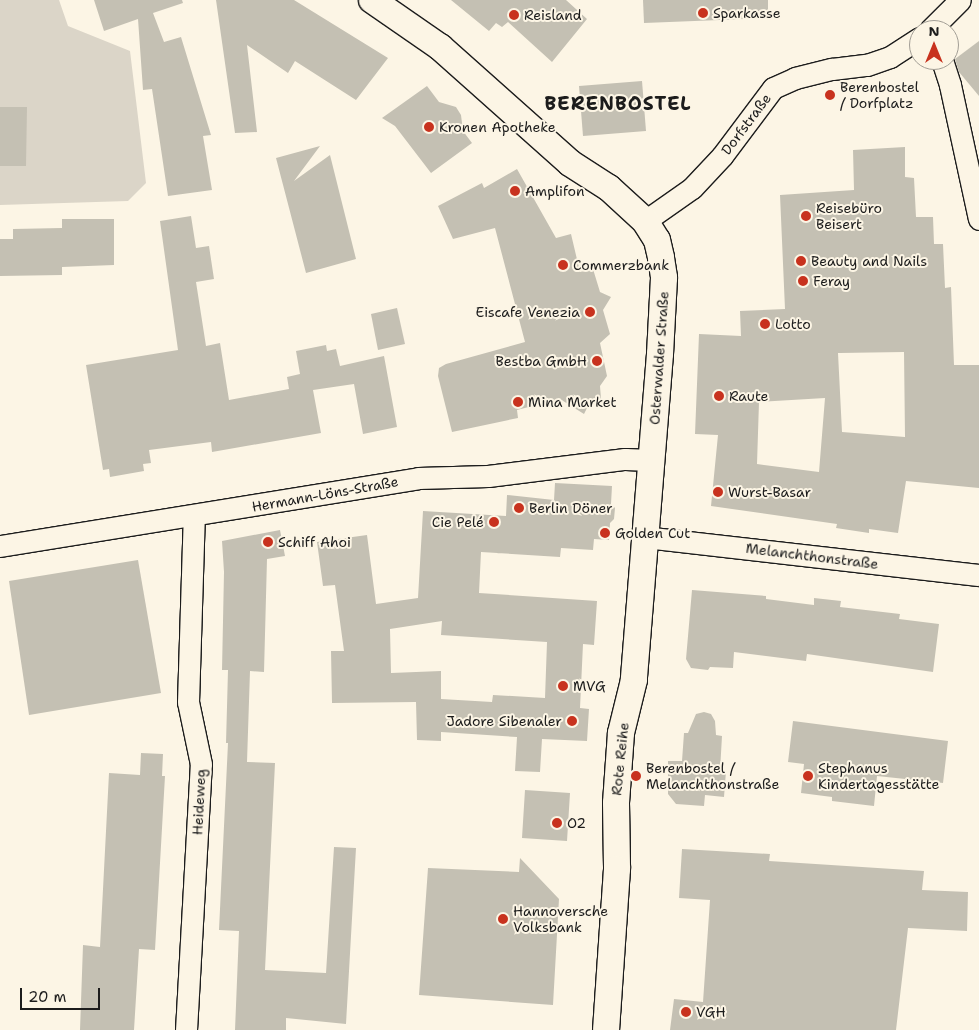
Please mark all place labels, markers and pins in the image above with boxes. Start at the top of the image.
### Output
place label: Sparkasse [713,5,781,21]
place label: Reisland [524,7,582,23]
marker: Sparkasse [697,7,709,19]
marker: Reisland [508,9,520,21]
place label: Berenbostel / Dorfplatz [840,79,919,111]
marker: Berenbostel / Dorfplatz [824,89,836,101]
place label: Kronen Apotheke [439,119,556,135]
marker: Kronen Apotheke [423,121,435,133]
place label: Amplifon [525,183,585,199]
marker: Amplifon [509,185,521,197]
place label: Reisebüro Beisert [816,200,882,232]
marker: Reisebüro Beisert [800,210,812,222]
place label: Beauty and Nails [811,253,927,269]
marker: Beauty and Nails [795,255,807,267]
place label: Commerzbank [573,257,669,273]
marker: Commerzbank [557,259,569,271]
place label: Feray [813,273,850,289]
marker: Feray [797,275,809,287]
place label: Eiscafe Venezia [476,304,580,320]
marker: Eiscafe Venezia [584,306,596,318]
place label: Lotto [775,316,811,332]
marker: Lotto [759,318,771,330]
place label: Bestba GmbH [496,353,587,369]
marker: Bestba GmbH [591,355,603,367]
place label: Raute [729,388,769,404]
marker: Raute [713,390,725,402]
place label: Mina Market [528,394,617,410]
marker: Mina Market [512,396,524,408]
place label: Wurst-Basar [728,484,811,500]
marker: Wurst-Basar [712,486,724,498]
place label: Berlin Döner [529,500,613,516]
marker: Berlin Döner [513,502,525,514]
place label: Cie Pelé [432,514,484,530]
marker: Cie Pelé [488,516,500,528]
place label: Golden Cut [615,525,690,541]
marker: Golden Cut [599,527,611,539]
place label: Schiff Ahoi [278,534,351,550]
marker: Schiff Ahoi [262,536,274,548]
place label: MVG [573,678,605,694]
marker: MVG [557,680,569,692]
place label: Jadore Sibenaler [446,713,562,729]
marker: Jadore Sibenaler [566,715,578,727]
place label: Berenbostel / Melanchthonstraße [646,760,779,792]
place label: Stephanus Kindertagesstätte [818,760,939,792]
marker: Berenbostel / Melanchthonstraße [630,770,642,782]
marker: Stephanus Kindertagesstätte [802,770,814,782]
place label: O2 [567,815,586,831]
marker: O2 [551,817,563,829]
place label: Hannoversche Volksbank [513,903,608,936]
marker: Hannoversche Volksbank [497,913,509,925]
place label: VGH [696,1004,726,1020]
marker: VGH [680,1006,692,1018]

